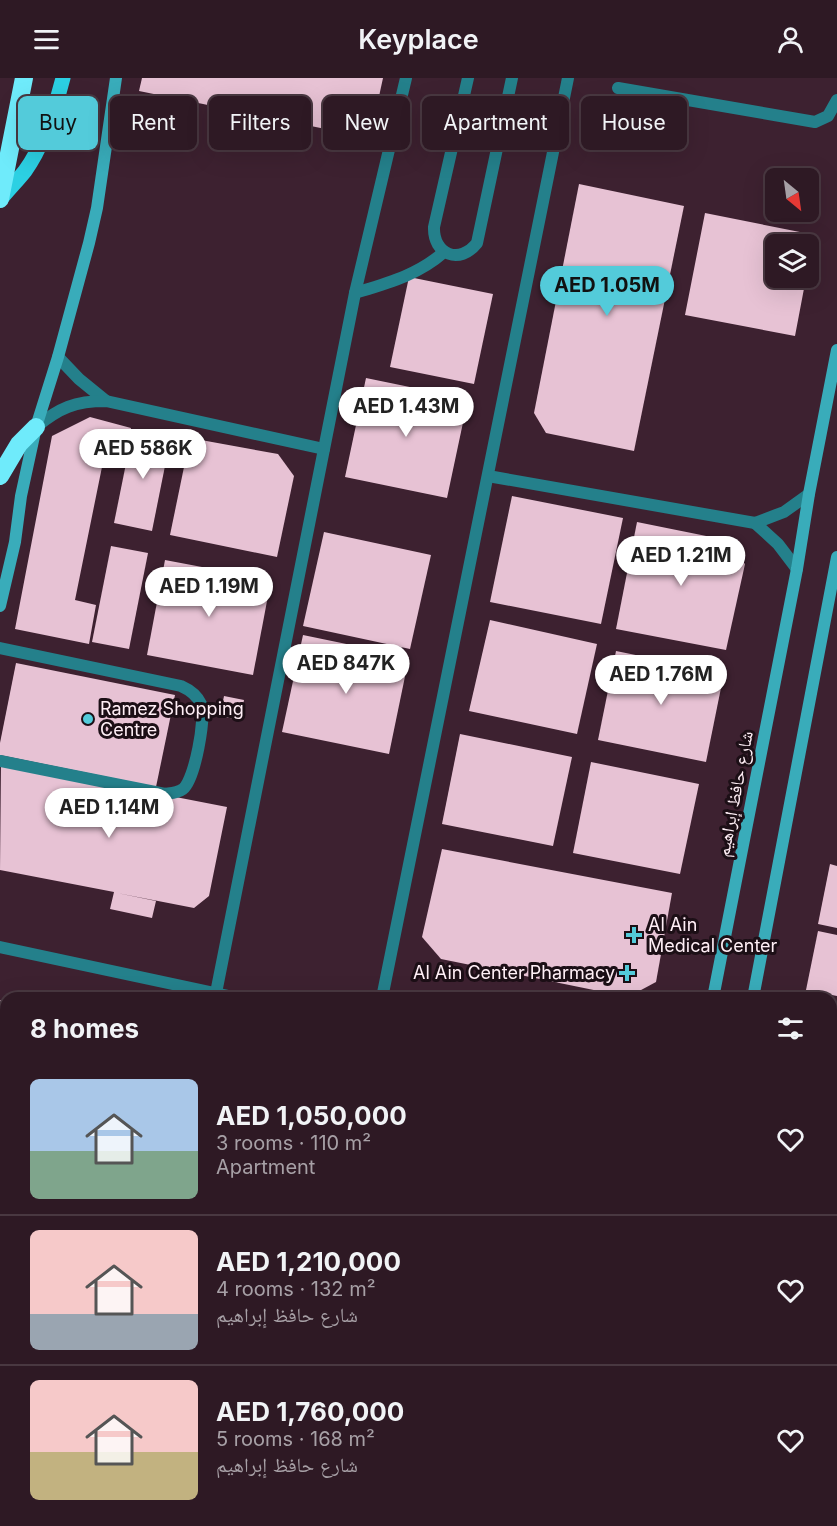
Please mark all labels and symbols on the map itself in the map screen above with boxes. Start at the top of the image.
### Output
north arrow [765,168,819,222]
pin: AED 1.05M [538,266,676,317]
pin: AED 1.43M [337,387,475,438]
pin: AED 586K [81,429,205,480]
pin: AED 1.21M [612,536,750,587]
pin: AED 1.19M [140,567,278,618]
pin: AED 847K [284,644,408,695]
pin: AED 1.76M [592,655,730,706]
place label: Ramez Shopping Centre [100,698,244,740]
marker: Ramez Shopping Centre [81,712,95,726]
street label: شارع حافظ إبراهيم [712,729,759,859]
pin: AED 1.14M [40,788,178,839]
place label: Al Ain Medical Center [648,914,778,956]
marker: Al Ain Medical Center [625,926,643,944]
place label: Al Ain Center Pharmacy [413,962,615,983]
marker: Al Ain Center Pharmacy [620,966,634,980]

